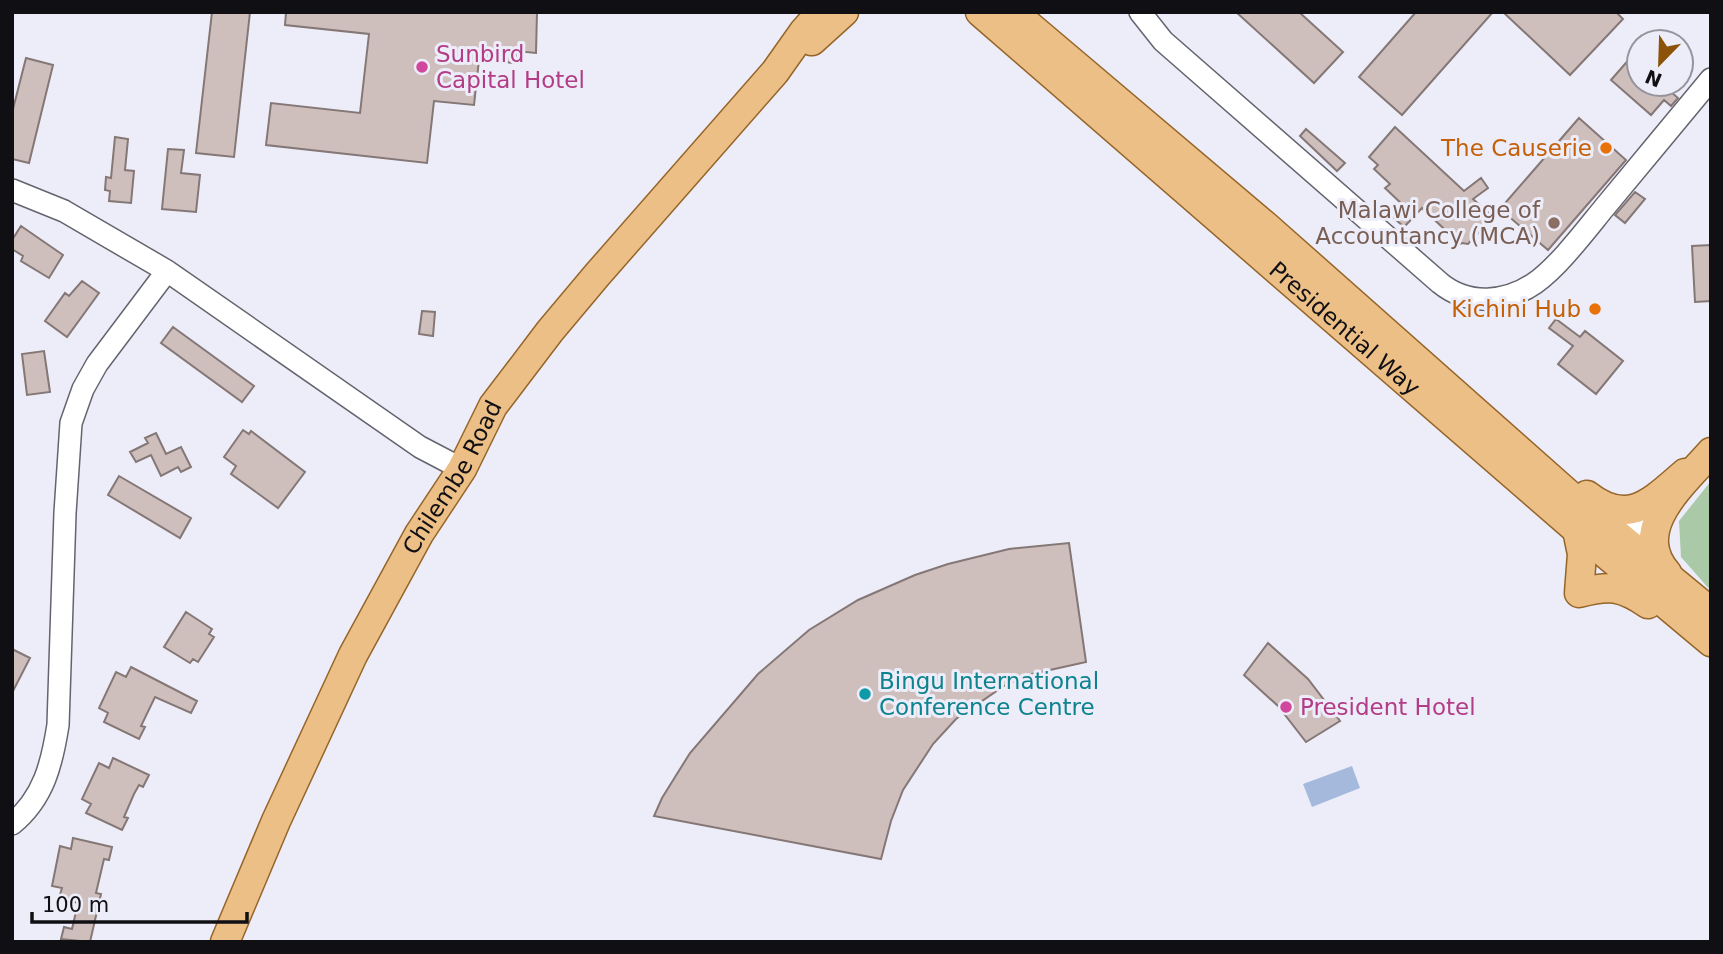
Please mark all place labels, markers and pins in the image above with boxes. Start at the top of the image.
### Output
place label: Sunbird Capital Hotel [436,41,585,93]
marker: Sunbird Capital Hotel [414,59,430,75]
place label: The Causerie [1440,135,1592,161]
marker: The Causerie [1598,140,1614,156]
place label: Malawi College of Accountancy (MCA) [1315,197,1541,249]
marker: Malawi College of Accountancy (MCA) [1546,215,1562,231]
place label: Kichini Hub [1451,296,1581,322]
marker: Kichini Hub [1587,301,1603,317]
place label: Bingu International Conference Centre [879,668,1099,720]
marker: Bingu International Conference Centre [857,686,873,702]
place label: President Hotel [1300,694,1476,720]
marker: President Hotel [1278,699,1294,715]

